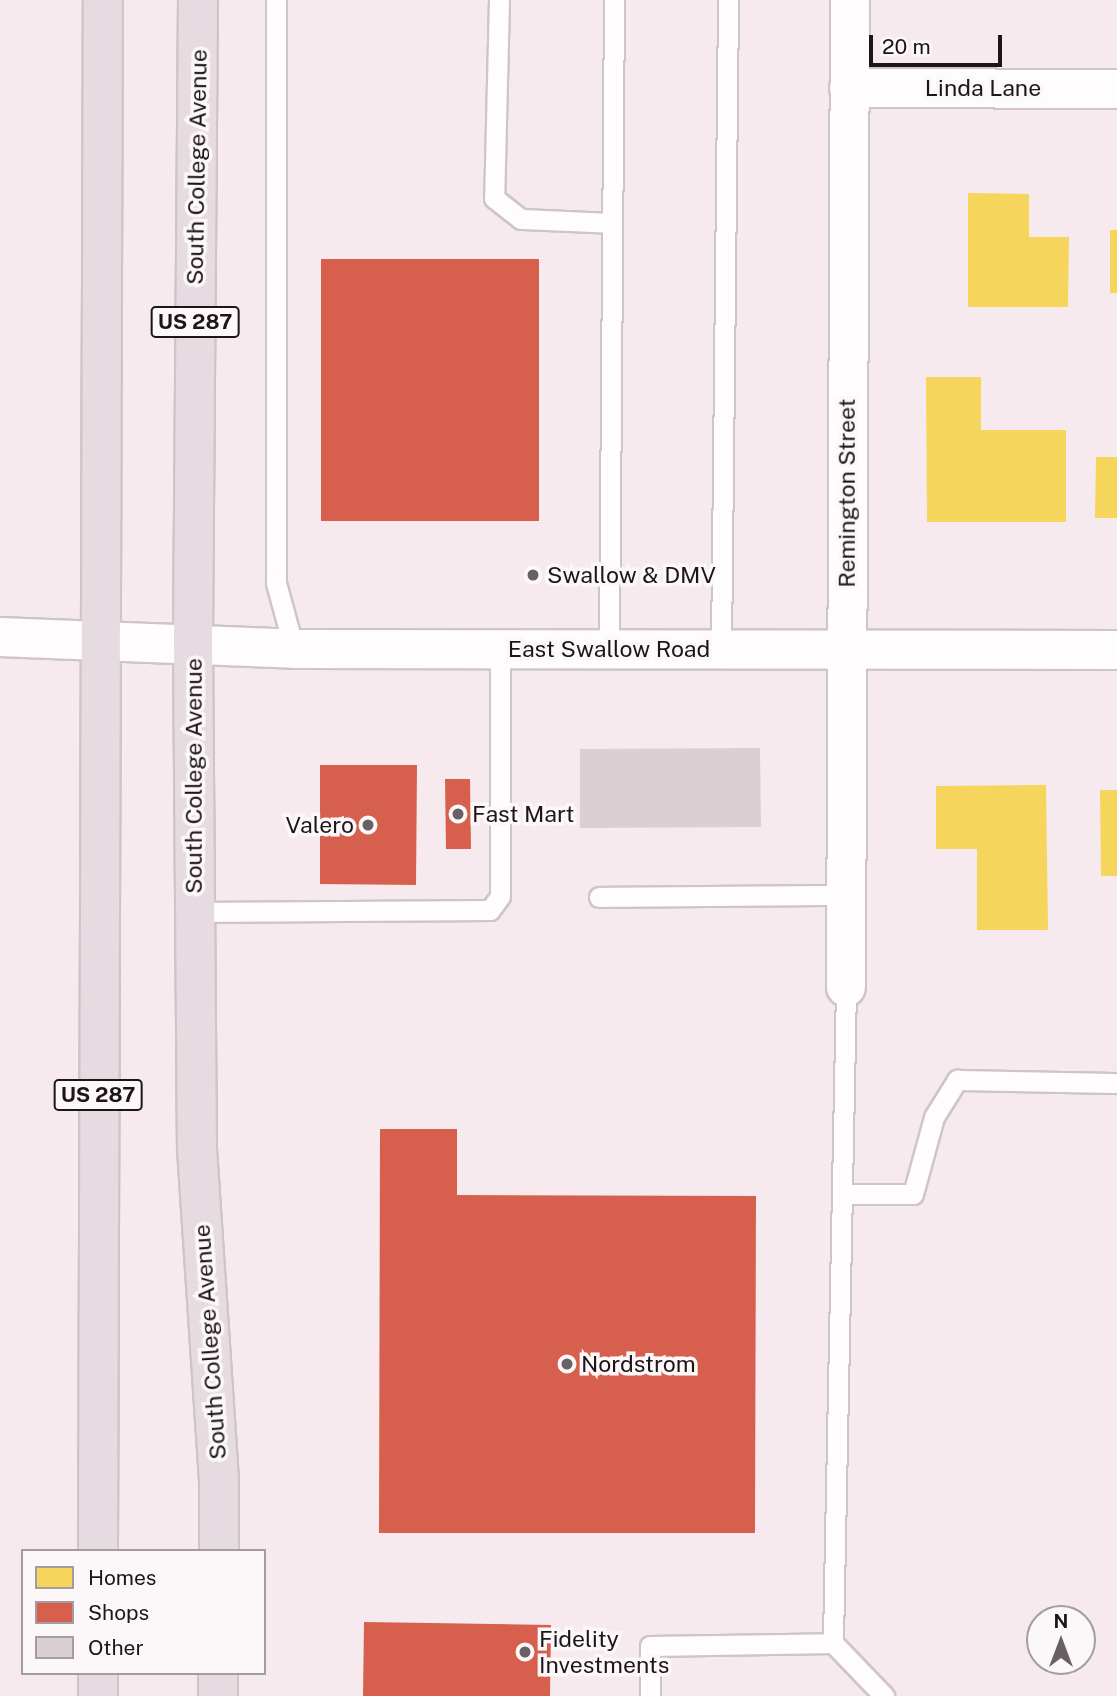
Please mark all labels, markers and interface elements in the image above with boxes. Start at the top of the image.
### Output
scale bar [872,21,1005,65]
text: 20 m [882,34,931,59]
street label: South College Avenue [181,49,213,285]
street label: Linda Lane [925,74,1041,102]
road number: US 287 [150,304,241,340]
street label: Remington Street [833,398,861,588]
place label: Swallow & DMV [547,561,716,589]
marker: Swallow & DMV [525,567,541,583]
street label: East Swallow Road [508,635,710,663]
street label: South College Avenue [180,658,208,894]
place label: Fast Mart [472,800,575,828]
marker: Fast Mart [450,806,466,822]
place label: Valero [286,811,354,839]
marker: Valero [360,817,376,833]
road number: US 287 [52,1078,144,1112]
street label: South College Avenue [188,1223,232,1461]
place label: Nordstrom [581,1350,696,1378]
marker: Nordstrom [559,1356,575,1372]
legend [21,1549,266,1675]
text: Homes [88,1565,156,1590]
text: Shops [88,1600,149,1625]
north arrow [1026,1605,1096,1675]
text: N [1054,1610,1068,1632]
place label: Fidelity Investments [539,1625,669,1679]
text: Other [88,1635,144,1660]
marker: Fidelity Investments [517,1644,533,1660]

